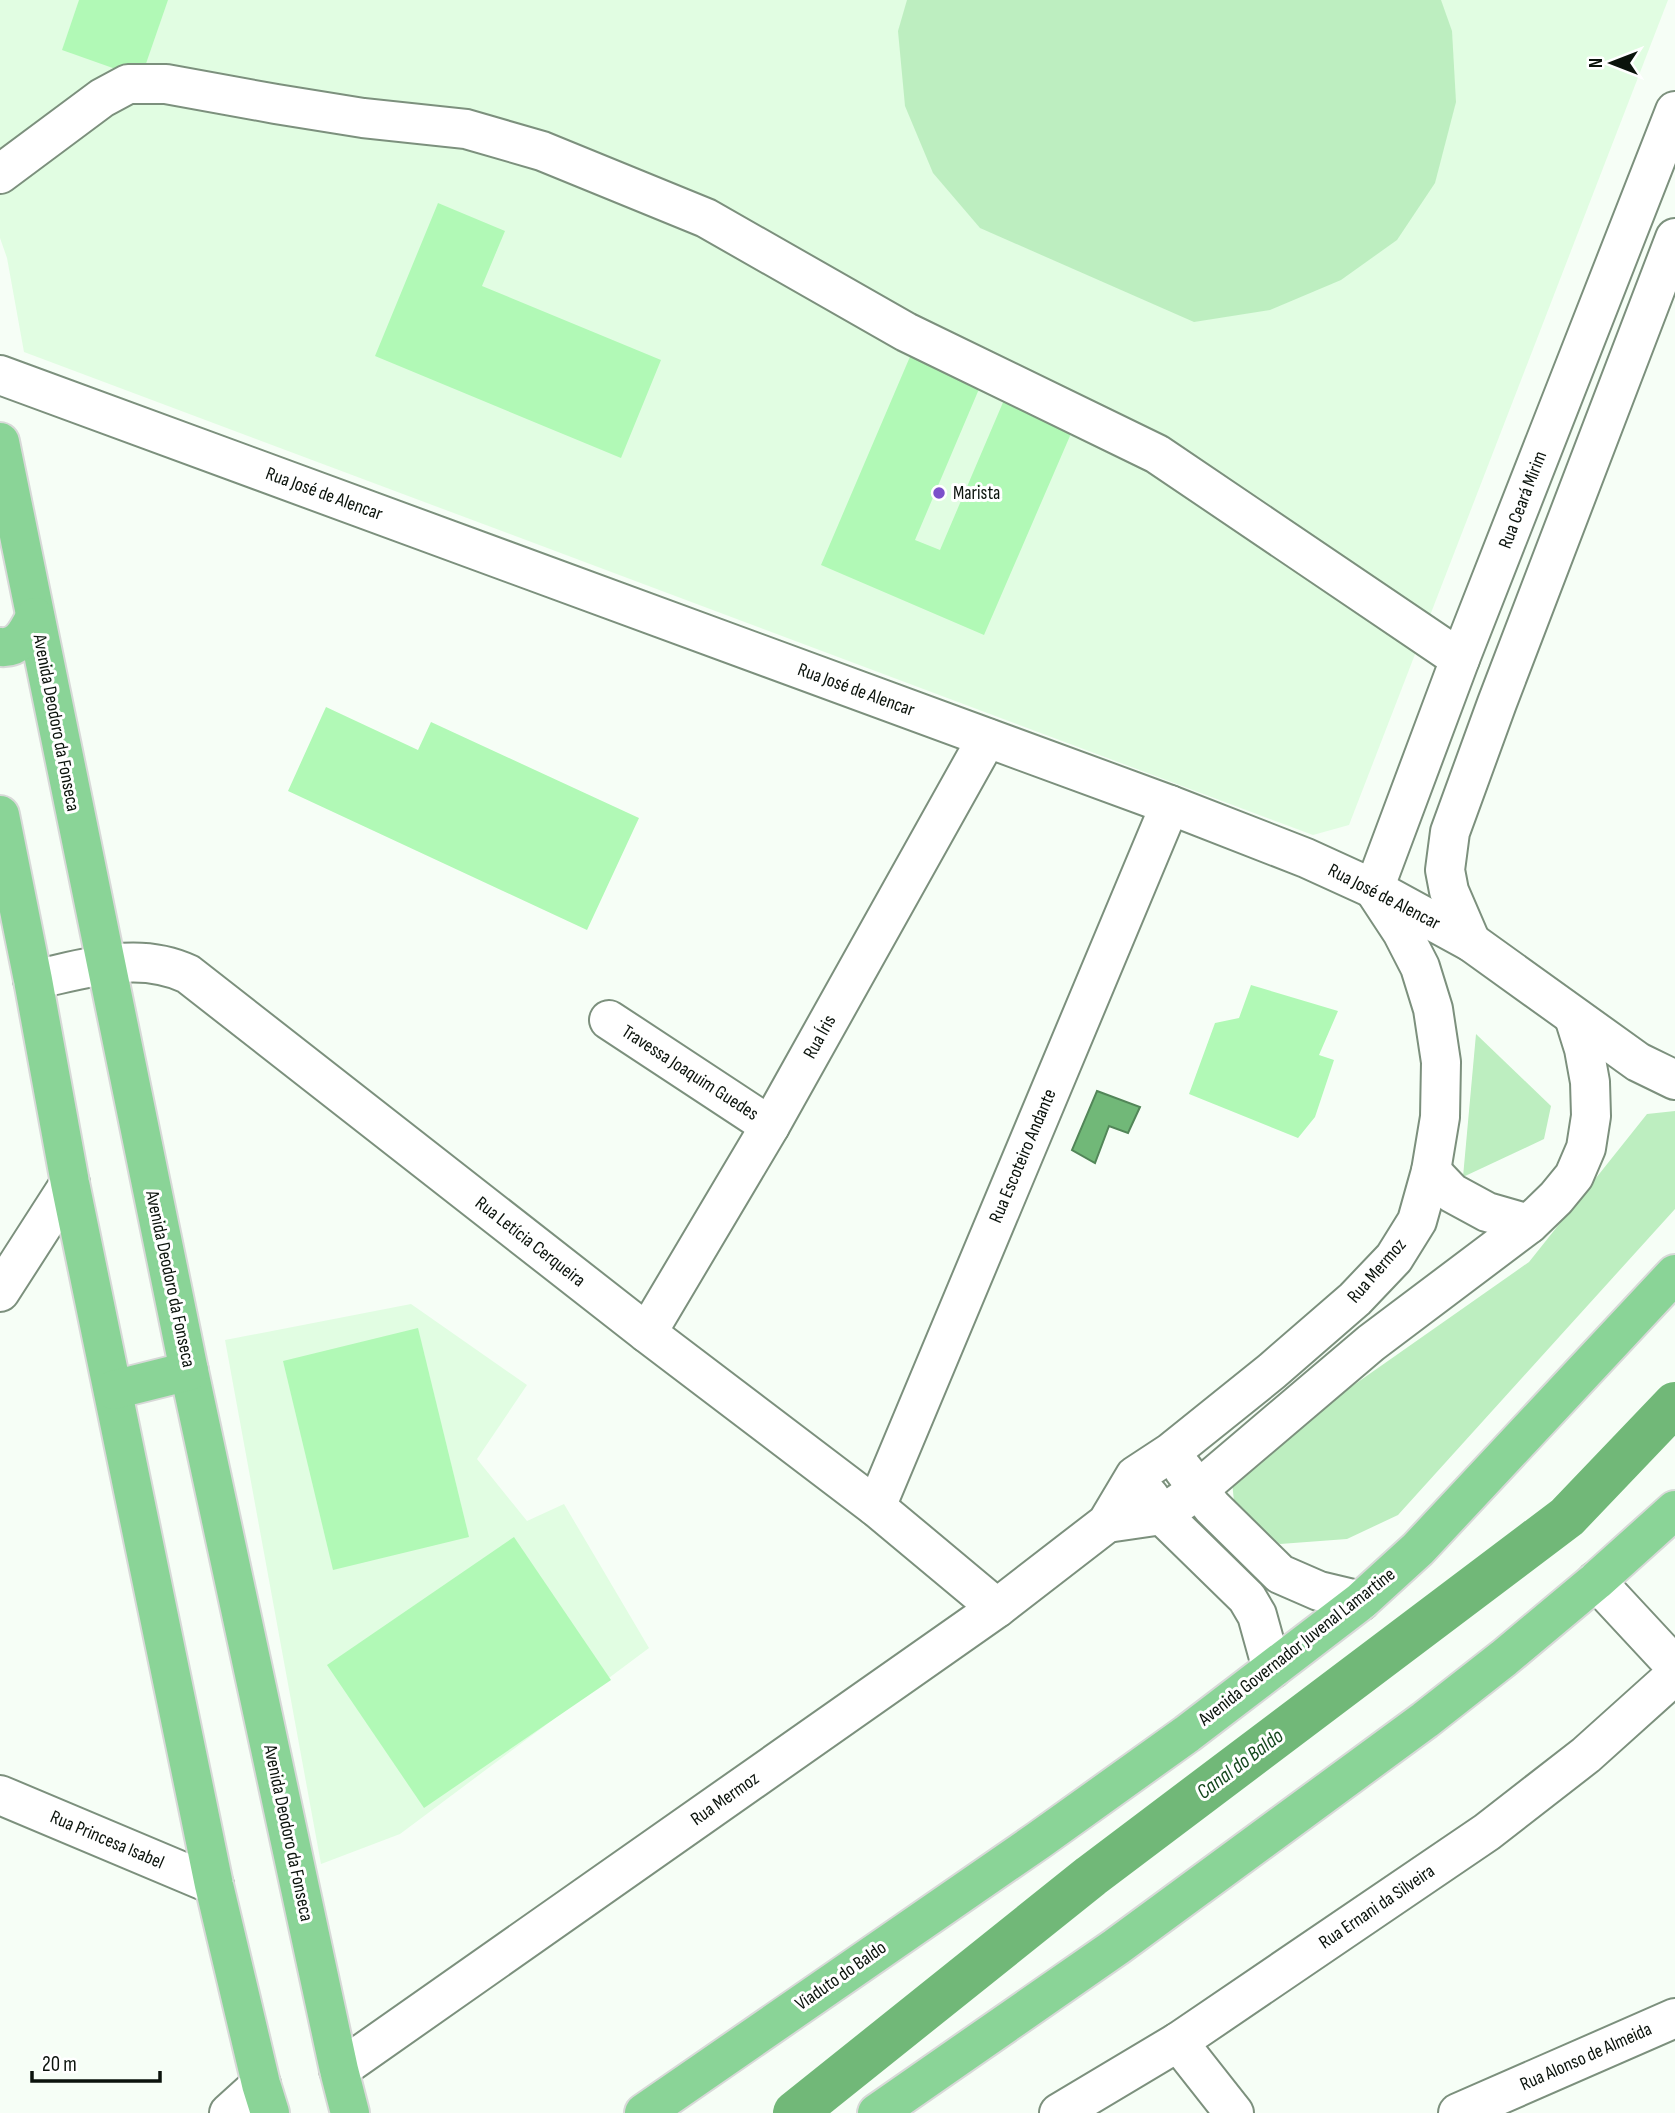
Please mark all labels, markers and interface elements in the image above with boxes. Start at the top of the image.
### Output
north arrow [1577,28,1647,98]
text: N [1585,58,1608,68]
street label: Rua Ceará Mirim [1494,448,1552,552]
street label: Rua José de Alencar [262,462,386,526]
place label: Marista [953,482,1000,505]
marker: Marista [931,485,947,501]
street label: Avenida Deodoro da Fonseca [27,632,84,813]
street label: Rua José de Alencar [794,658,918,722]
street label: Rua José de Alencar [1324,859,1444,935]
street label: Rua Íris [799,1011,841,1063]
street label: Travessa Joaquim Guedes [617,1020,763,1126]
street label: Rua Escoteiro Andante [984,1086,1062,1226]
street label: Avenida Deodoro da Fonseca [140,1188,200,1369]
street label: Rua Letícia Cerqueira [470,1192,590,1292]
street label: Rua Mermoz [1343,1234,1411,1308]
street label: Avenida Governador Juvenal Lamartine [1193,1563,1400,1732]
water label: Canal do Baldo [1192,1723,1289,1805]
street label: Avenida Deodoro da Fonseca [258,1742,318,1923]
street label: Rua Mermoz [686,1767,764,1831]
street label: Rua Princesa Isabel [47,1806,167,1874]
street label: Rua Ernani da Silveira [1315,1860,1439,1954]
street label: Viaduto do Baldo [791,1936,891,2016]
street label: Rua Alonso de Almeida [1517,2018,1655,2096]
scale bar [32,2039,159,2084]
text: 20 m [42,2052,77,2077]

